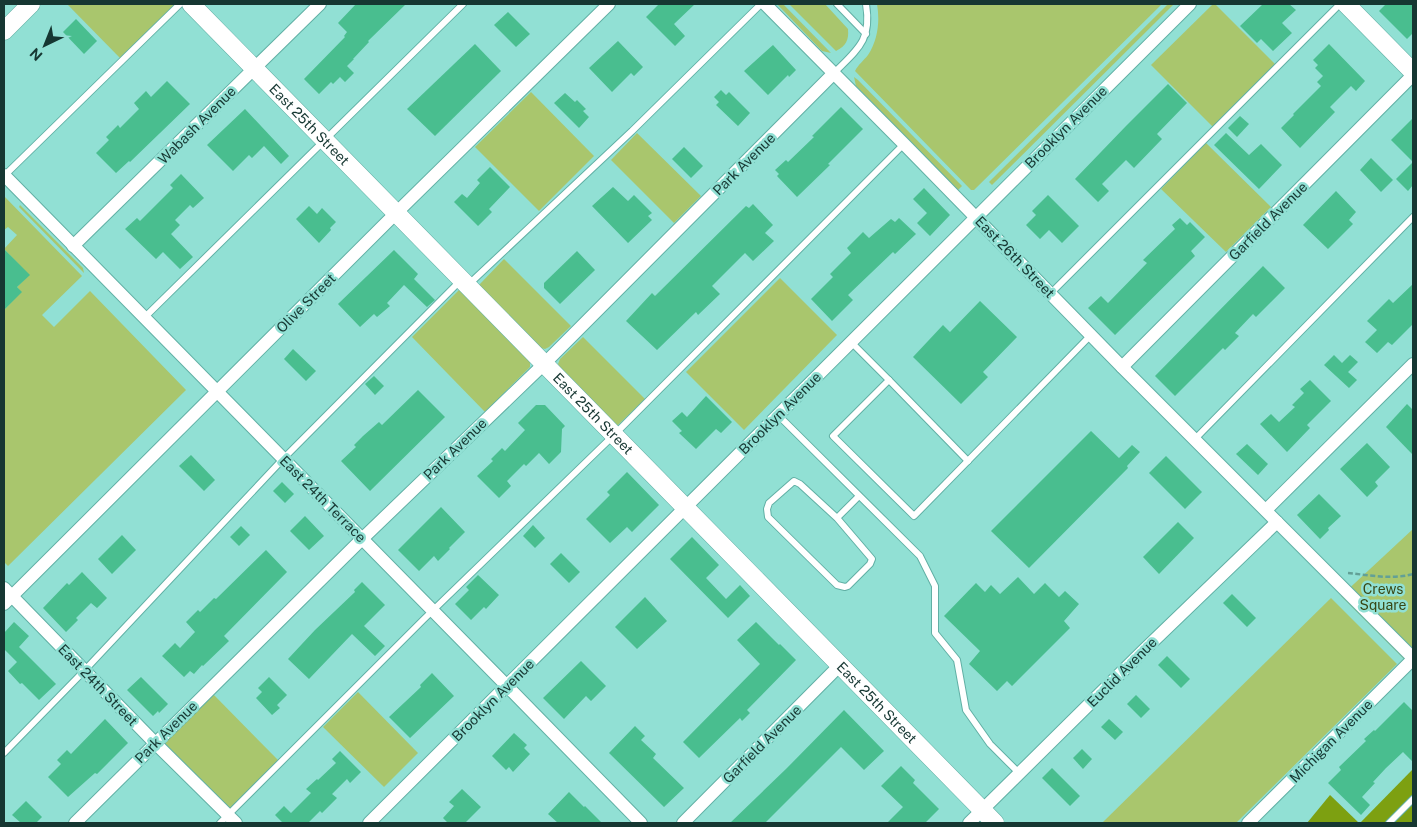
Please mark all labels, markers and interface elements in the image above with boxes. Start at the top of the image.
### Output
north arrow [20,20,70,70]
text: N [27,45,46,64]
street label: East 25th Street [266,81,353,168]
street label: Wabash Avenue [155,83,239,167]
street label: Brooklyn Avenue [1022,83,1110,171]
street label: Park Avenue [710,130,778,198]
street label: Garfield Avenue [1226,179,1310,263]
street label: East 26th Street [972,213,1058,301]
street label: Olive Street [273,270,339,336]
street label: Brooklyn Avenue [736,369,824,457]
street label: East 25th Street [550,370,636,458]
street label: Park Avenue [420,415,490,483]
street label: East 24th Terrace [277,453,369,545]
park label: Crews Square [1360,581,1407,613]
street label: Euclid Avenue [1084,634,1160,710]
street label: East 24th Street [55,641,141,729]
street label: Brooklyn Avenue [449,656,537,744]
street label: East 25th Street [834,659,920,747]
street label: Michigan Avenue [1286,696,1376,786]
street label: Park Avenue [132,698,200,766]
street label: Garfield Avenue [720,702,804,786]

